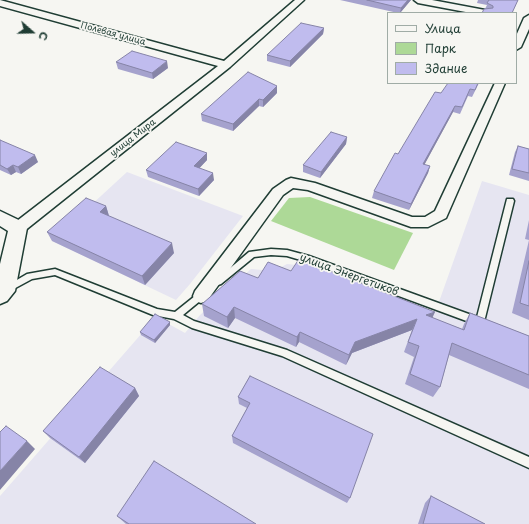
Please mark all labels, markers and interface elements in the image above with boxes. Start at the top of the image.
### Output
north arrow [12,12,52,52]
legend [387,12,517,84]
text: Улица [425,19,461,37]
street label: Полевая улица [79,20,147,48]
text: С [34,29,53,43]
text: Парк [425,39,456,57]
text: Здание [425,59,467,77]
street label: улица Мира [108,117,158,159]
street label: улица Энергетиков [298,251,400,299]

